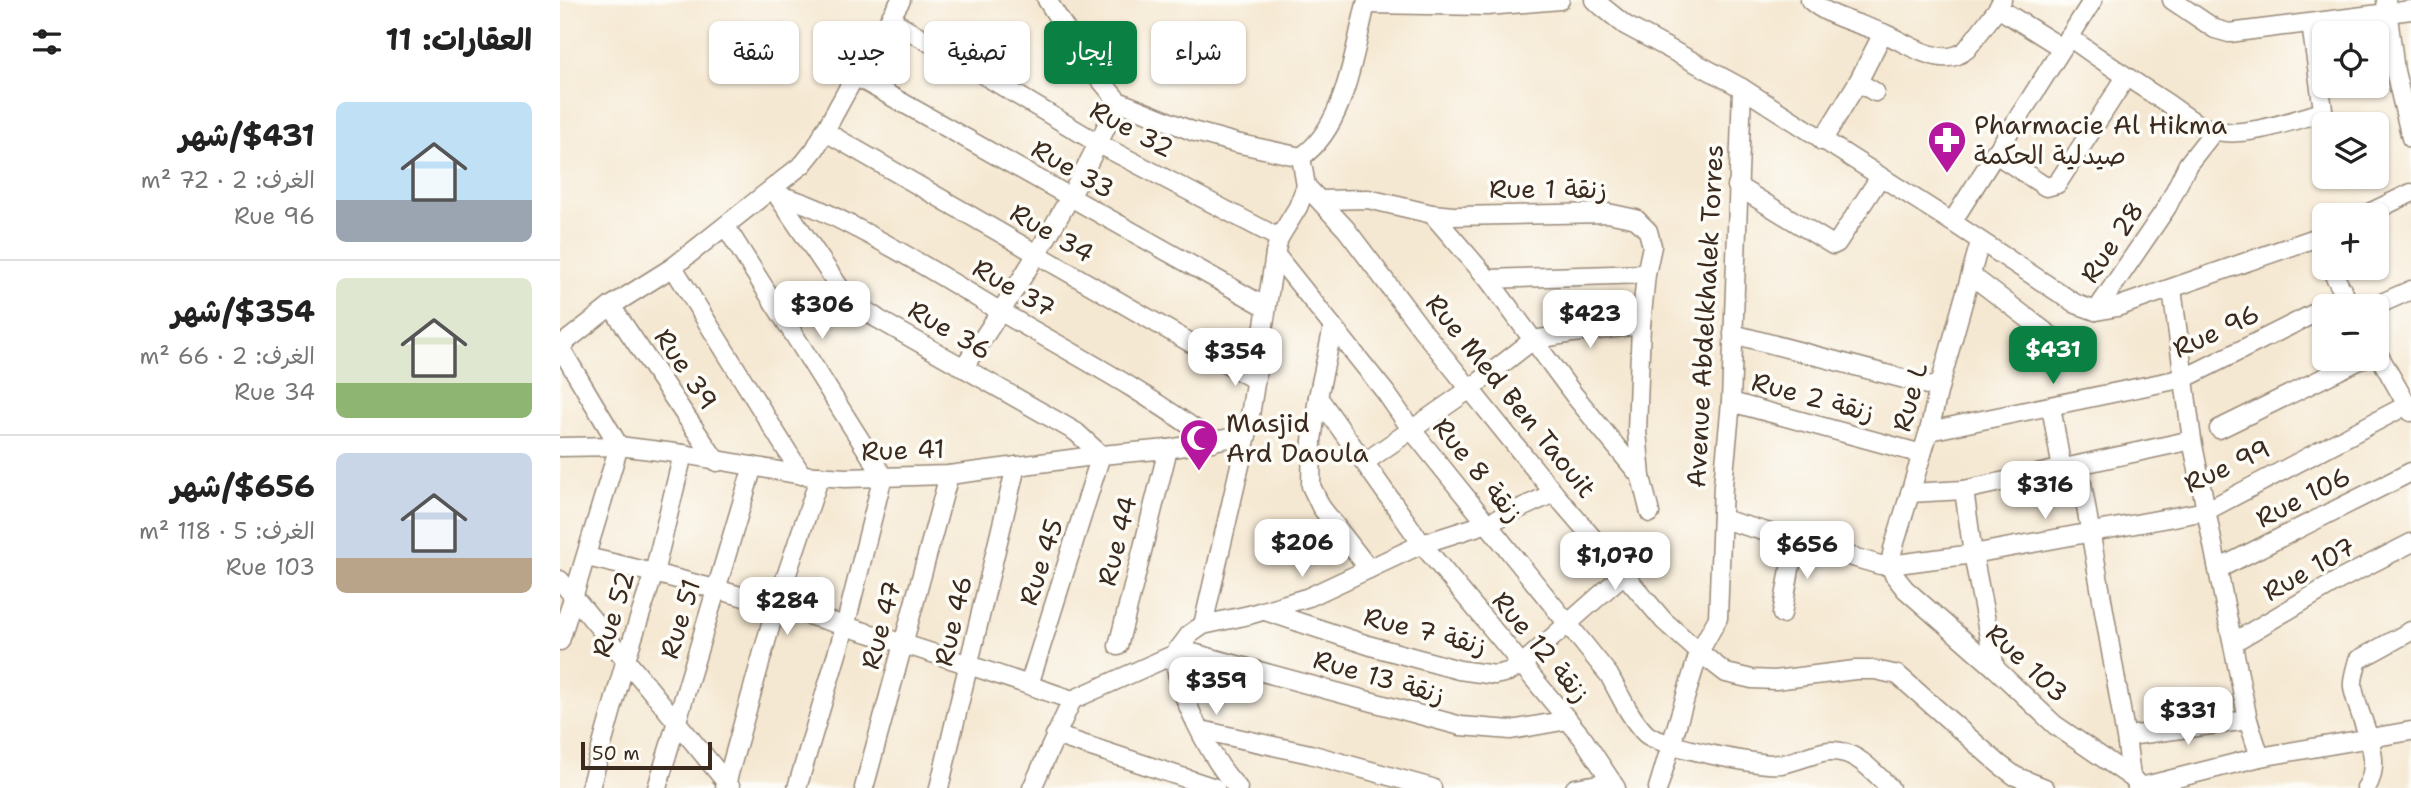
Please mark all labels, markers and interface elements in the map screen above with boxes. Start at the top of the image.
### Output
text: العقارات: 11 [385,19,532,60]
chip: شقة [709,21,799,84]
chip: جديد [813,21,910,84]
chip: تصفية [924,21,1030,84]
chip: إيجار [1044,21,1137,84]
chip: شراء [1151,21,1246,84]
map controls [2312,21,2389,371]
button: locate [2312,21,2389,98]
icon: filters [28,23,66,61]
street label: Rue 32 [1084,92,1180,165]
place label: Pharmacie Al Hikma صيدلية الحكمة [1974,107,2227,172]
button: layers [2312,112,2389,189]
text: $431/شهر [179,115,315,156]
pharmacy icon: Pharmacie Al Hikma صيدلية الحكمة [1926,119,1968,174]
icon: home [392,130,476,214]
street label: Rue 33 [1025,131,1121,206]
street label: Avenue Abdelkhalek Torres [1678,143,1731,489]
text: الغرف: 2 · 72 m² [141,165,315,195]
street label: Rue 1 زنقة [1489,171,1607,206]
street label: Rue 28 [2072,194,2152,289]
street label: Rue 34 [1004,195,1100,271]
text: Rue 96 [234,201,315,231]
button: + [2312,203,2389,280]
street label: Rue 37 [967,250,1062,325]
pin: $306 [781,282,863,341]
street label: Rue Med Ben Taouit [1418,286,1604,505]
text: $306 [790,289,854,319]
pin: $423 [1549,290,1631,350]
text: $354/شهر [171,291,315,332]
street label: Rue 36 [902,292,999,368]
button: − [2312,294,2389,371]
street label: Rue 96 [2167,295,2265,366]
text: $423 [1559,298,1621,328]
icon: home [392,306,476,390]
street label: Rue 39 [647,321,726,416]
pin: $431 [2012,326,2094,386]
pin: $354 [1194,328,1276,388]
text: $431 [2025,334,2081,364]
text: $354 [1204,336,1266,366]
text: الغرف: 2 · 66 m² [140,341,315,371]
street label: Rue L [1884,358,1935,435]
street label: Rue 2 زنقة [1748,363,1878,430]
text: Rue 34 [234,377,315,407]
place label: Masjid Ard Daoula [1226,405,1369,470]
street label: Rue 8 زنقة [1425,410,1531,529]
mosque icon: Masjid Ard Daoula [1178,417,1220,472]
street label: Rue 99 [2178,430,2275,501]
street label: Rue 41 [861,431,945,468]
street label: Rue 106 [2249,458,2356,535]
pin: $316 [2004,462,2086,521]
text: $656/شهر [171,466,315,507]
text: $316 [2017,469,2073,499]
icon: home [392,481,476,565]
street label: Rue 44 [1088,492,1145,589]
street label: Rue 45 [1010,514,1071,610]
text: الغرف: 5 · 118 m² [139,516,315,546]
pin: $206 [1261,520,1343,579]
pin: $656 [1766,522,1848,581]
text: $206 [1270,527,1334,557]
street label: Rue 107 [2256,528,2361,609]
text: $656 [1776,529,1838,559]
pin: $1,070 [1558,532,1672,592]
text: $1,070 [1576,540,1654,570]
text: Rue 103 [226,552,315,582]
street label: Rue 52 [583,566,642,661]
street label: Rue 46 [925,572,980,669]
street label: Rue 51 [651,575,708,663]
street label: Rue 47 [852,577,909,673]
pin: $284 [746,578,828,637]
street label: Rue 12 زنقة [1485,584,1598,710]
text: $284 [755,585,819,615]
street label: Rue 7 زنقة [1360,598,1490,663]
street label: Rue 103 [1978,615,2076,710]
street label: Rue 13 زنقة [1309,641,1449,712]
pin: $359 [1175,658,1257,717]
text: $359 [1185,665,1247,695]
pin: $331 [2147,688,2229,747]
text: $331 [2160,695,2216,725]
scale bar [581,739,712,771]
text: 50 m [592,741,640,766]

